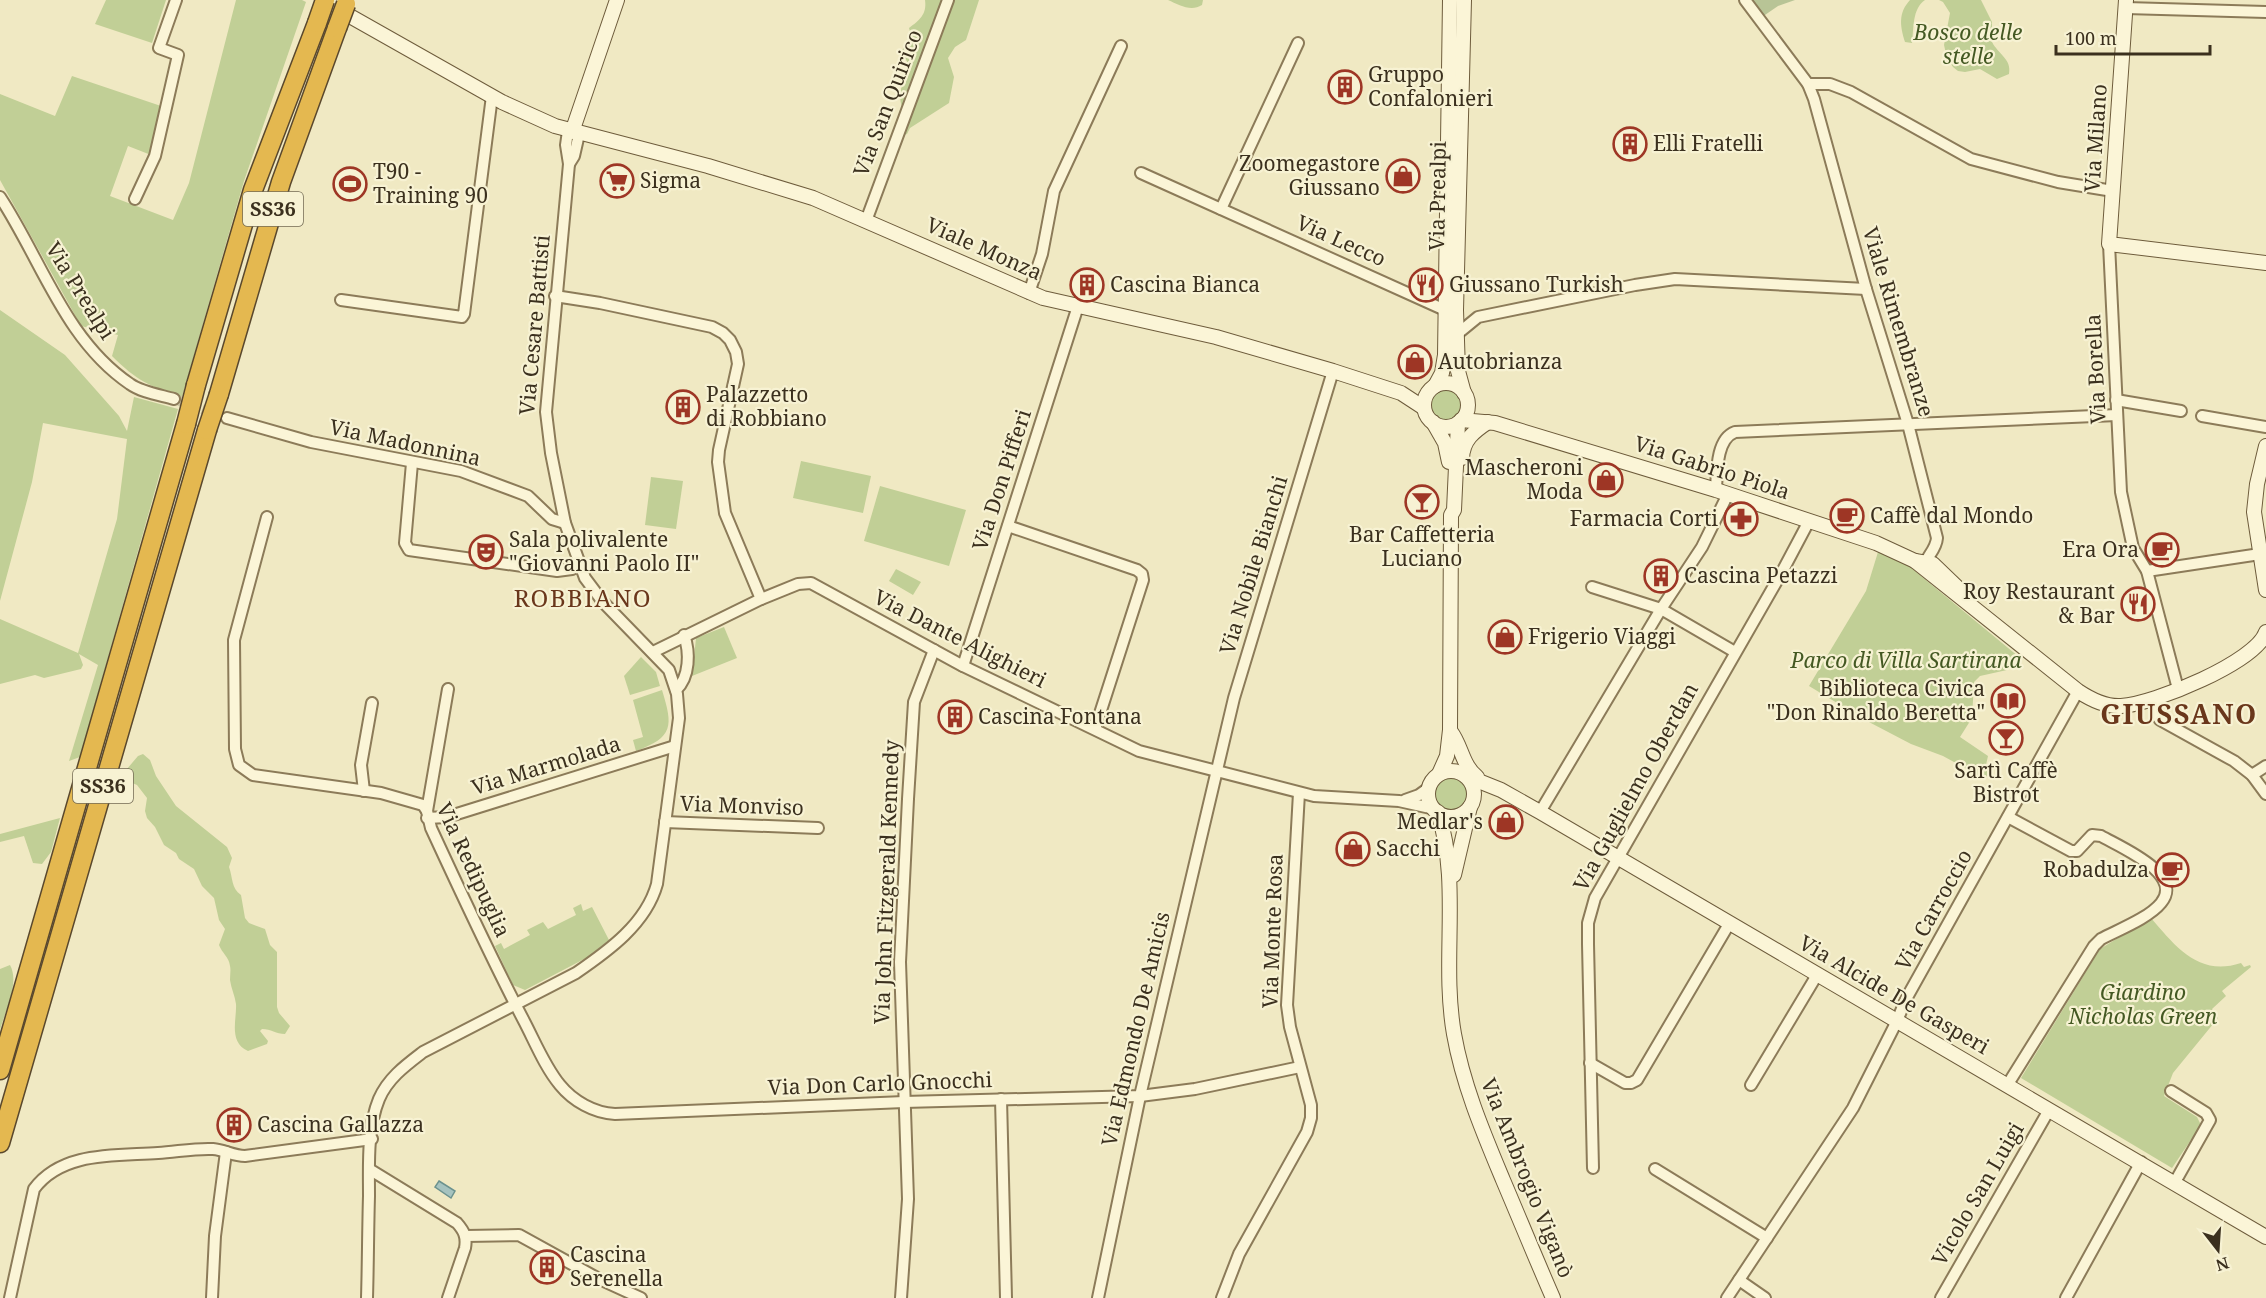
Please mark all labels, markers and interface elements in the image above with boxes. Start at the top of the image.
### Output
park label: Bosco delle stelle [1913,18,2022,70]
scale bar [2056,18,2210,56]
street label: Via San Quirico [846,25,928,180]
text: 100 m [2065,26,2117,50]
place label: Gruppo Confalonieri [1368,60,1493,112]
building icon: Gruppo Confalonieri [1327,69,1363,105]
street label: Via Milano [2077,83,2113,193]
building icon: Elli Fratelli [1612,126,1648,162]
place label: Elli Fratelli [1653,129,1764,157]
street label: Via Prealpi [1422,141,1452,251]
place label: Zoomegastore Giussano [1239,149,1380,201]
place label: T90 - Training 90 [373,157,488,209]
shop icon: Zoomegastore Giussano [1385,158,1421,194]
supermarket icon: Sigma [599,163,635,199]
sports icon: T90 - Training 90 [332,166,368,202]
place label: Sigma [640,166,701,194]
road number: SS36 [243,192,303,226]
street label: Via Lecco [1292,208,1391,272]
street label: Viale Monza [922,210,1047,286]
street label: Viale Rimembranze [1857,223,1941,420]
street label: Via Cesare Battisti [512,233,556,416]
street label: Via Prealpi [40,236,122,345]
building icon: Cascina Bianca [1069,267,1105,303]
restaurant icon: Giussano Turkish [1408,267,1444,303]
place label: Cascina Bianca [1110,270,1260,298]
place label: Giussano Turkish [1449,270,1624,298]
street label: Via Borella [2078,313,2112,425]
shop icon: Autobrianza [1397,344,1433,380]
place label: Autobrianza [1438,347,1563,375]
place label: Palazzetto di Robbiano [706,380,827,432]
building icon: Palazzetto di Robbiano [665,389,701,425]
street label: Via Don Pifferi [965,405,1037,554]
street label: Via Madonnina [327,412,483,472]
street label: Via Gabrio Piola [1631,429,1794,505]
place label: Mascheroni Moda [1465,453,1583,505]
shop icon: Mascheroni Moda [1588,462,1624,498]
street label: Via Nobile Bianchi [1213,472,1294,657]
bar icon: Bar Caffetteria Luciano [1404,484,1440,520]
cafe icon: Caffè dal Mondo [1829,498,1865,534]
pharmacy icon: Farmacia Corti [1723,501,1759,537]
place label: Caffè dal Mondo [1870,501,2033,529]
place label: Farmacia Corti [1570,504,1718,532]
place label: Bar Caffetteria Luciano [1349,520,1495,572]
place label: Sala polivalente "Giovanni Paolo II" [509,525,699,577]
cafe icon: Era Ora [2144,532,2180,568]
theatre icon: Sala polivalente "Giovanni Paolo II" [468,534,504,570]
place label: Era Ora [2062,535,2139,563]
building icon: Cascina Petazzi [1643,558,1679,594]
place label: Cascina Petazzi [1684,561,1838,589]
place label: Roy Restaurant & Bar [1963,577,2115,629]
district label: ROBBIANO [514,581,652,614]
street label: Via Dante Alighieri [869,582,1052,694]
restaurant icon: Roy Restaurant & Bar [2120,586,2156,622]
shop icon: Frigerio Viaggi [1487,619,1523,655]
place label: Frigerio Viaggi [1528,622,1676,650]
park label: Parco di Villa Sartirana [1789,646,2022,674]
place label: Biblioteca Civica "Don Rinaldo Beretta" [1767,674,1985,726]
street label: Via Guglielmo Oberdan [1566,677,1704,896]
library icon: Biblioteca Civica "Don Rinaldo Beretta" [1990,683,2026,719]
district label: GIUSSANO [2100,695,2258,732]
building icon: Cascina Fontana [937,699,973,735]
place label: Cascina Fontana [978,702,1142,730]
bar icon: Sartì Caffè Bistrot [1988,720,2024,756]
street label: Via Marmolada [468,729,624,801]
street label: Via John Fitzgerald Kennedy [867,739,905,1025]
place label: Sartì Caffè Bistrot [1954,756,2058,808]
road number: SS36 [73,769,133,803]
street label: Via Monviso [680,789,804,821]
street label: Via Redipuglia [430,798,517,941]
shop icon: Medlar's [1488,804,1524,840]
place label: Medlar's [1397,807,1483,835]
shop icon: Sacchi [1335,831,1371,867]
place label: Sacchi [1376,834,1440,862]
street label: Via Carroccio [1888,844,1978,975]
cafe icon: Robadulza [2154,852,2190,888]
street label: Via Monte Rosa [1255,853,1289,1009]
place label: Robadulza [2043,855,2149,883]
street label: Via Edmondo De Amicis [1094,909,1176,1149]
street label: Via Alcide De Gasperi [1794,928,1995,1060]
park label: Giardino Nicholas Green [2068,978,2218,1030]
street label: Via Don Carlo Gnocchi [767,1065,993,1101]
street label: Via Ambrogio Viganò [1475,1074,1581,1282]
building icon: Cascina Gallazza [216,1107,252,1143]
place label: Cascina Gallazza [257,1110,424,1138]
street label: Vicolo San Luigi [1925,1117,2030,1270]
north arrow [2188,1220,2248,1280]
place label: Cascina Serenella [570,1240,663,1292]
building icon: Cascina Serenella [529,1249,565,1285]
text: N [2213,1252,2232,1277]

